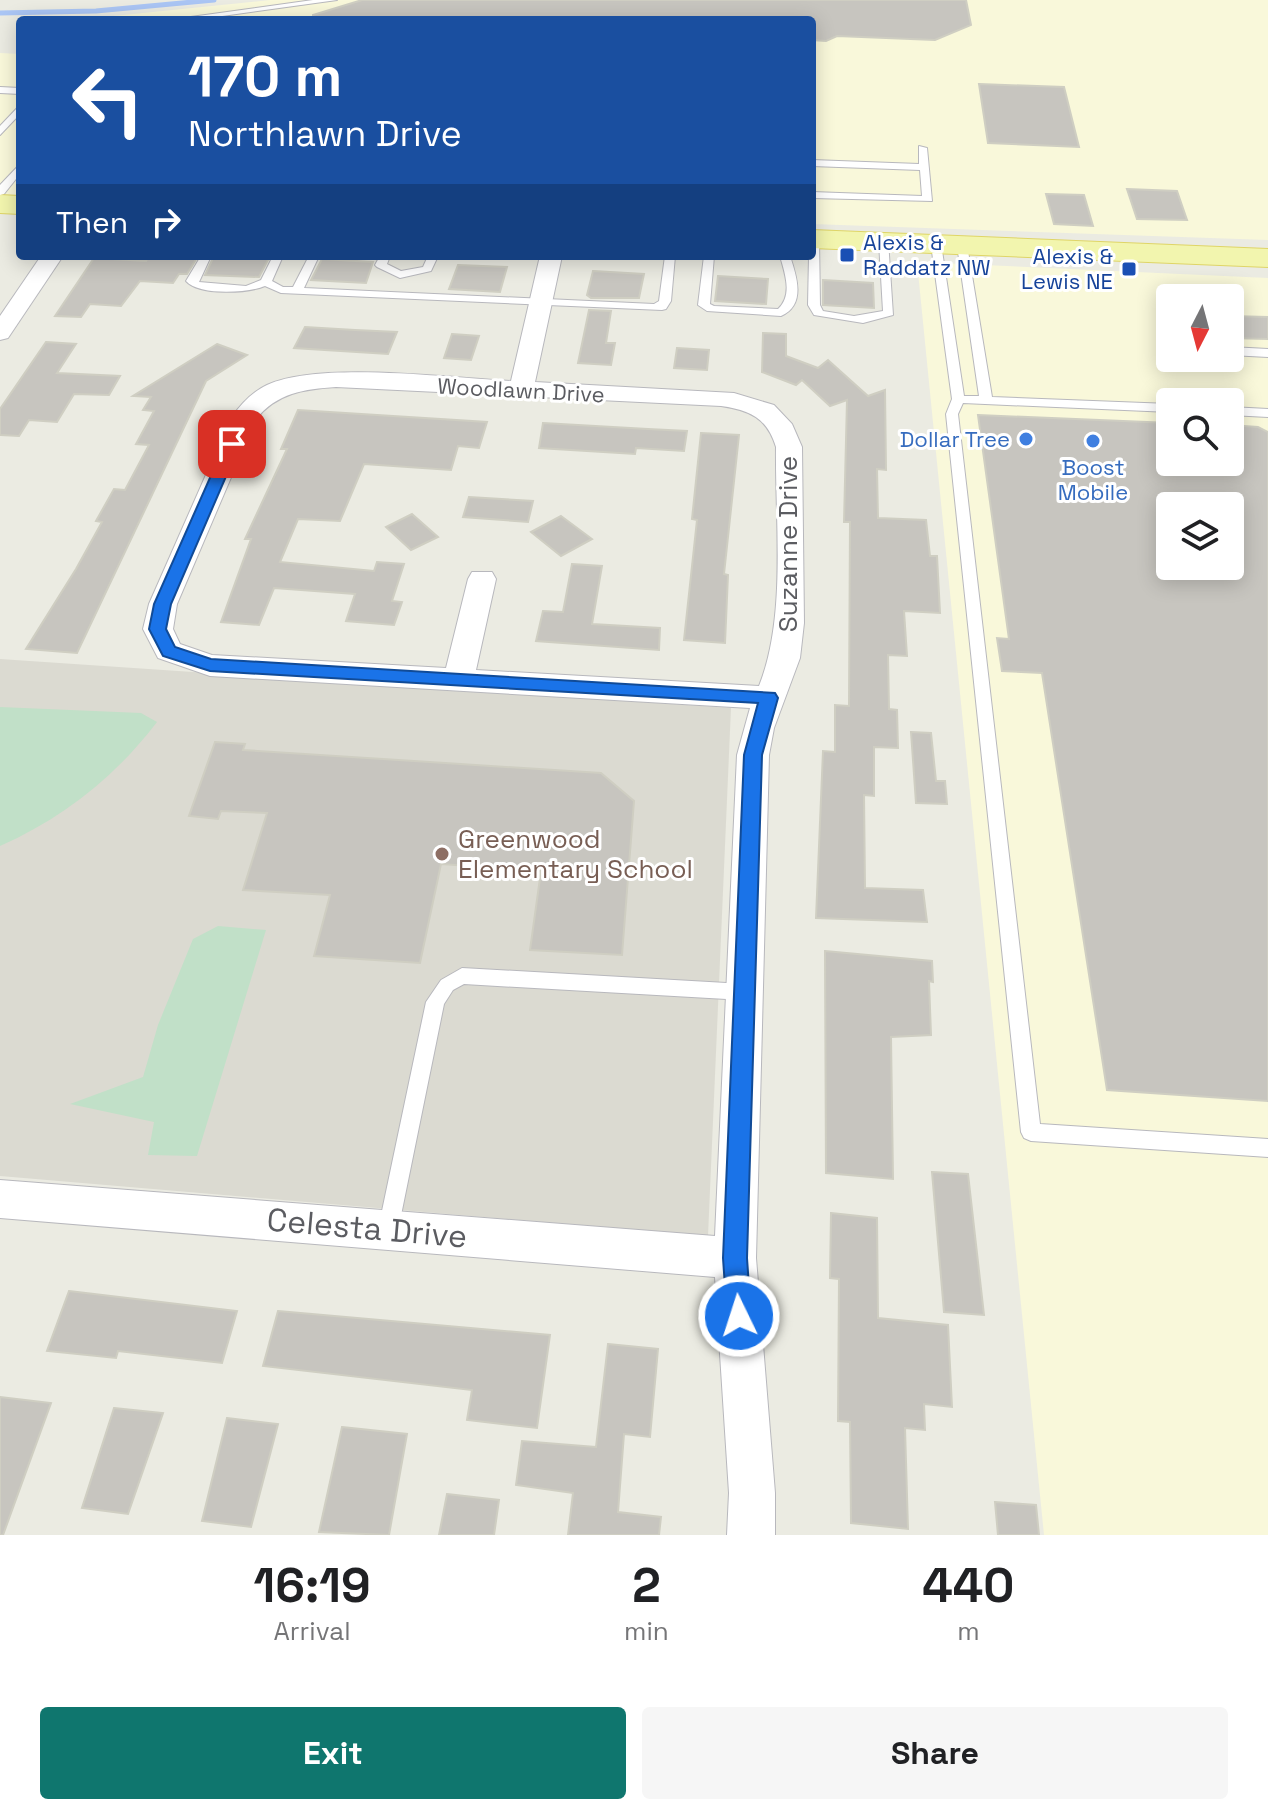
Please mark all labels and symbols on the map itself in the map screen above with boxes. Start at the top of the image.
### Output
place label: Alexis & Raddatz NW [863,228,991,281]
place label: Alexis & Lewis NE [1021,242,1113,295]
marker: Alexis & Raddatz NW [838,246,856,264]
marker: Alexis & Lewis NE [1120,260,1138,278]
north arrow [1156,284,1244,372]
street label: Woodlawn Drive [437,372,605,408]
pin [198,410,266,478]
place label: Dollar Tree [900,425,1010,453]
marker: Dollar Tree [1017,430,1035,448]
marker: Boost Mobile [1084,432,1102,450]
place label: Boost Mobile [1058,453,1128,506]
street label: Suzanne Drive [771,456,805,632]
place label: Greenwood Elementary School [458,822,693,886]
marker: Greenwood Elementary School [433,845,451,863]
street label: Celesta Drive [265,1199,469,1257]
position arrow [697,1274,781,1358]

